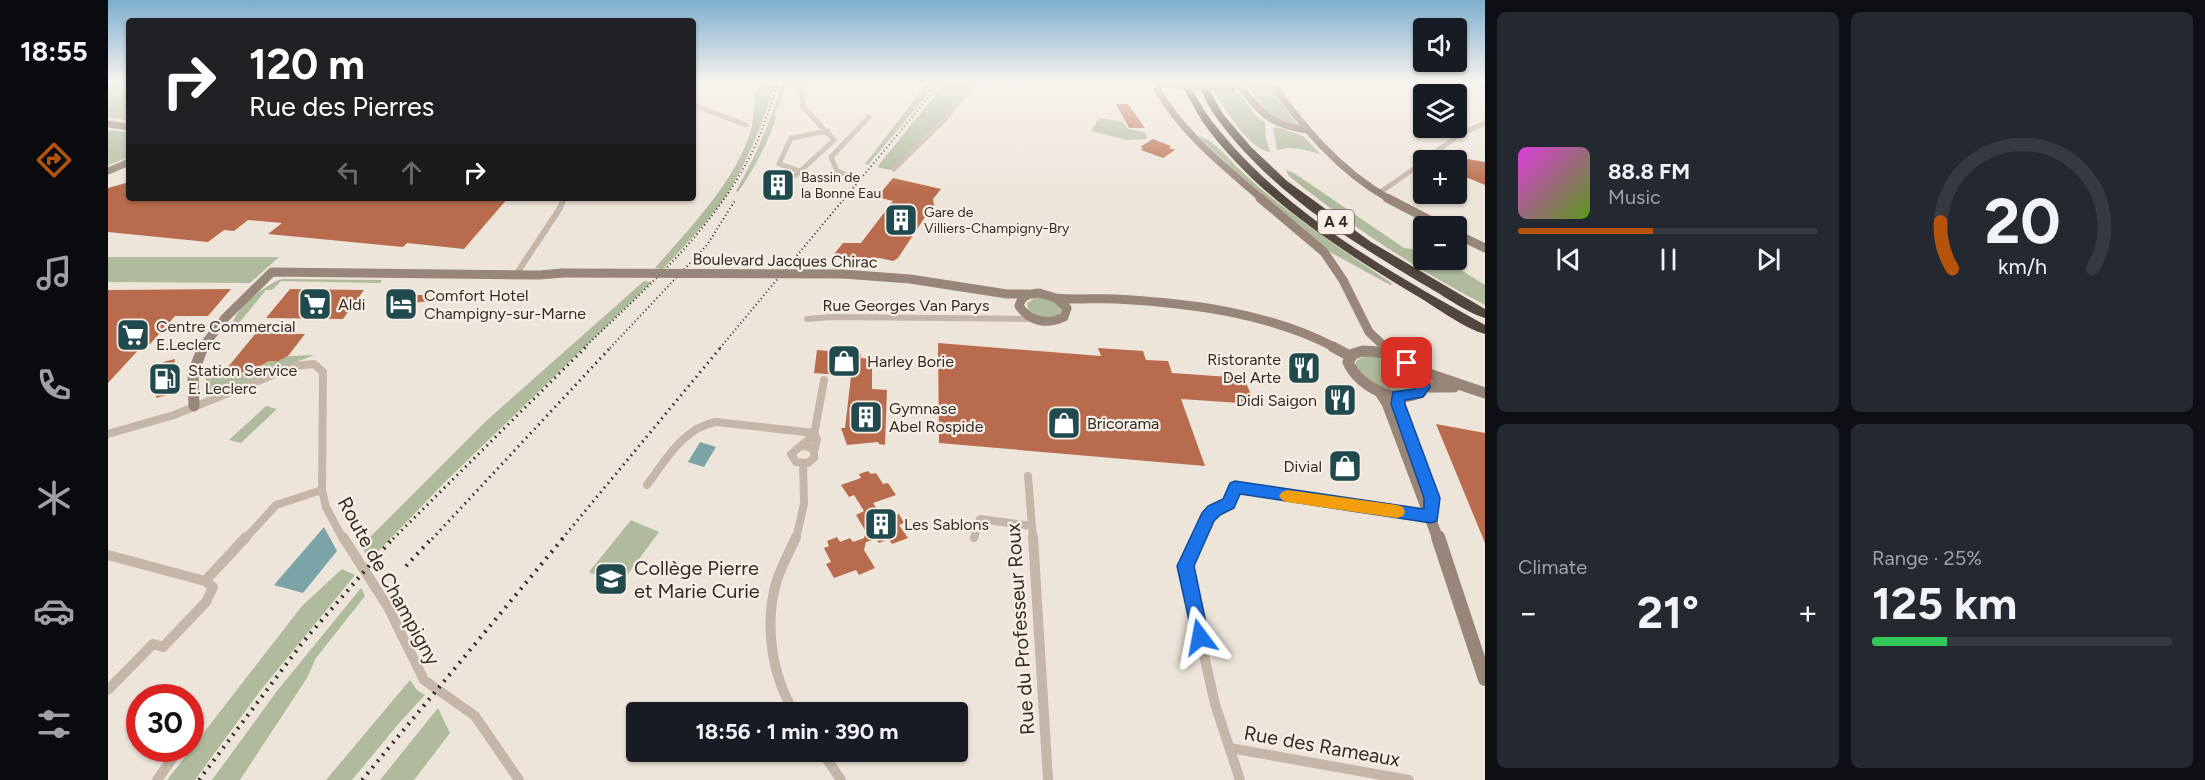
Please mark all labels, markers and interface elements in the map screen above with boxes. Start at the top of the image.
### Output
map controls [1413,18,1467,270]
button: sound [1413,18,1467,72]
text: 18:55 [20,35,88,68]
text: 120 m [249,39,365,90]
icon: right [150,42,228,120]
button: layers [1413,84,1467,138]
text: Rue des Pierres [249,90,434,123]
icon: directions [33,139,75,181]
button: + [1413,150,1467,204]
icon: left [332,156,365,189]
icon: ahead [395,156,428,189]
icon: right [458,156,491,189]
text: 88.8 FM [1608,158,1690,185]
building icon: Bassin de la Bonne Eau [760,167,796,203]
place label: Bassin de la Bonne Eau [801,169,881,202]
text: 20 [1984,184,2060,259]
text: Music [1608,185,1661,209]
building icon: Gare de Villiers-Champigny-Bry [883,202,919,238]
place label: Gare de Villiers-Champigny-Bry [924,204,1070,237]
road number: A 4 [1318,210,1354,234]
button: − [1413,216,1467,270]
icon: previous [1552,243,1585,276]
icon: pause [1652,243,1685,276]
icon: next [1752,243,1785,276]
street label: Boulevard Jacques Chirac [692,249,878,272]
icon: music [33,252,75,294]
text: km/h [1998,254,2046,279]
supermarket icon: Aldi [297,286,333,322]
hotel icon: Comfort Hotel Champigny-sur-Marne [383,286,419,322]
place label: Comfort Hotel Champigny-sur-Marne [424,286,586,323]
place label: Aldi [338,295,365,314]
street label: Rue Georges Van Parys [823,296,989,315]
supermarket icon: Centre Commercial E.Leclerc [115,317,151,353]
place label: Centre Commercial E.Leclerc [156,317,296,354]
pin [1381,337,1432,388]
shop icon: Harley Borie [826,343,862,379]
icon: arrive [1390,346,1423,379]
place label: Ristorante Del Arte [1207,350,1281,387]
restaurant icon: Ristorante Del Arte [1286,350,1322,386]
place label: Harley Borie [867,352,954,371]
fuel station icon: Station Service E. Leclerc [147,361,183,397]
place label: Station Service E. Leclerc [188,361,298,398]
icon: phone [33,364,75,406]
restaurant icon: Didi Saigon [1322,382,1358,418]
place label: Didi Saigon [1236,391,1317,410]
building icon: Gymnase Abel Rospide [848,399,884,435]
place label: Gymnase Abel Rospide [889,399,984,436]
shop icon: Bricorama [1046,405,1082,441]
place label: Bricorama [1087,414,1159,433]
shop icon: Divial [1327,448,1363,484]
place label: Divial [1284,457,1322,476]
icon: climate [33,477,75,519]
street label: Route de Champigny [333,493,445,670]
building icon: Les Sablons [863,506,899,542]
place label: Les Sablons [904,515,989,534]
street label: Rue du Professeur Roux [1001,522,1039,736]
text: Range · 25% [1872,546,1982,570]
text: Climate [1518,555,1587,579]
place label: Collège Pierre et Marie Curie [634,556,760,603]
school or university icon: Collège Pierre et Marie Curie [593,561,629,597]
text: 125 km [1872,576,2017,630]
text: 21° [1637,585,1699,639]
icon: car [33,590,75,632]
text: − [1518,593,1539,632]
text: + [1797,593,1818,632]
position arrow [1168,605,1232,669]
speed limit sign: 30 [126,684,204,762]
icon: filters [33,703,75,745]
text: 18:56 · 1 min · 390 m [696,718,898,745]
street label: Rue des Rameaux [1242,720,1402,772]

